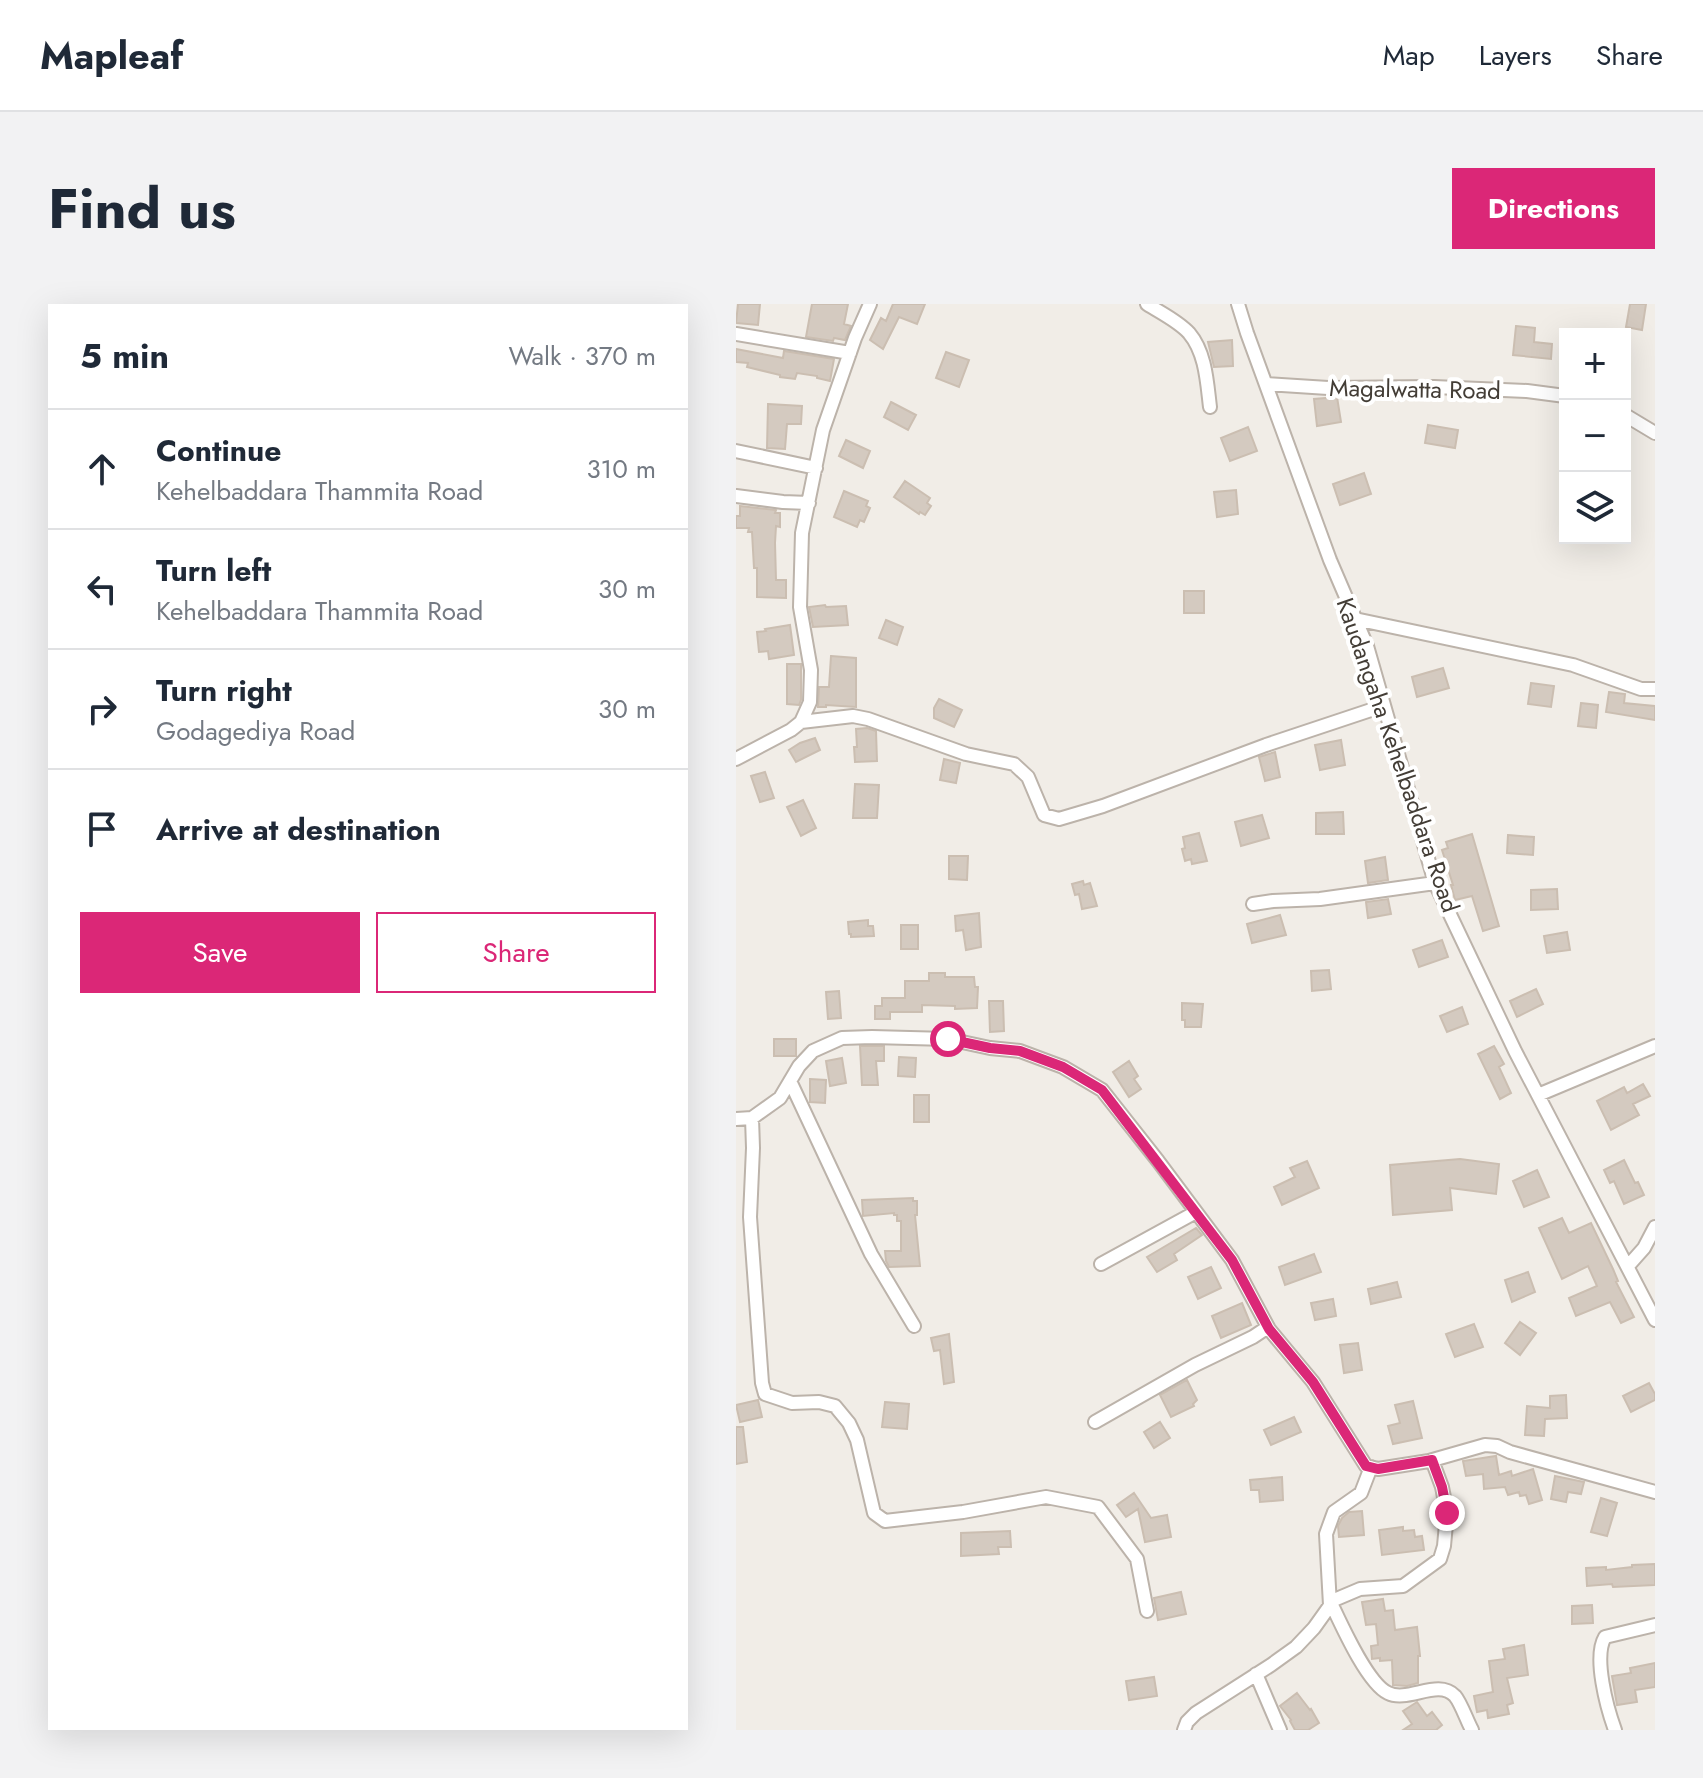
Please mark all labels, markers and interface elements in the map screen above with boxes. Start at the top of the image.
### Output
text: Mapleaf [40,28,183,83]
text: Map [1383,35,1435,76]
text: Layers [1479,35,1552,76]
text: Share [1596,35,1663,76]
text: Find us [48,168,236,249]
button: Directions [1452,168,1655,249]
map controls [1559,328,1631,544]
button: + [1559,328,1631,400]
text: 5 min [80,332,169,381]
text: Walk · 370 m [508,337,656,375]
street label: Magalwatta Road [1329,370,1501,408]
button: − [1559,400,1631,472]
text: Continue [156,429,282,472]
icon: ahead [80,447,124,491]
text: 310 m [586,450,656,488]
text: Kehelbaddara Thammita Road [156,472,483,510]
button: layers [1559,472,1631,544]
text: Turn left [156,549,271,592]
icon: left [80,567,124,611]
text: 30 m [598,570,656,608]
text: Kehelbaddara Thammita Road [156,592,483,630]
street label: Kaudangaha Kehelbaddara Road [1328,593,1468,917]
text: Turn right [156,669,292,712]
icon: right [80,687,124,731]
text: 30 m [598,690,656,728]
text: Godagediya Road [156,712,355,750]
icon: arrive [80,807,124,851]
text: Arrive at destination [156,808,441,851]
button: Save [80,912,360,993]
button: Share [376,912,656,993]
route start [930,1021,966,1057]
route end [1429,1495,1465,1531]

